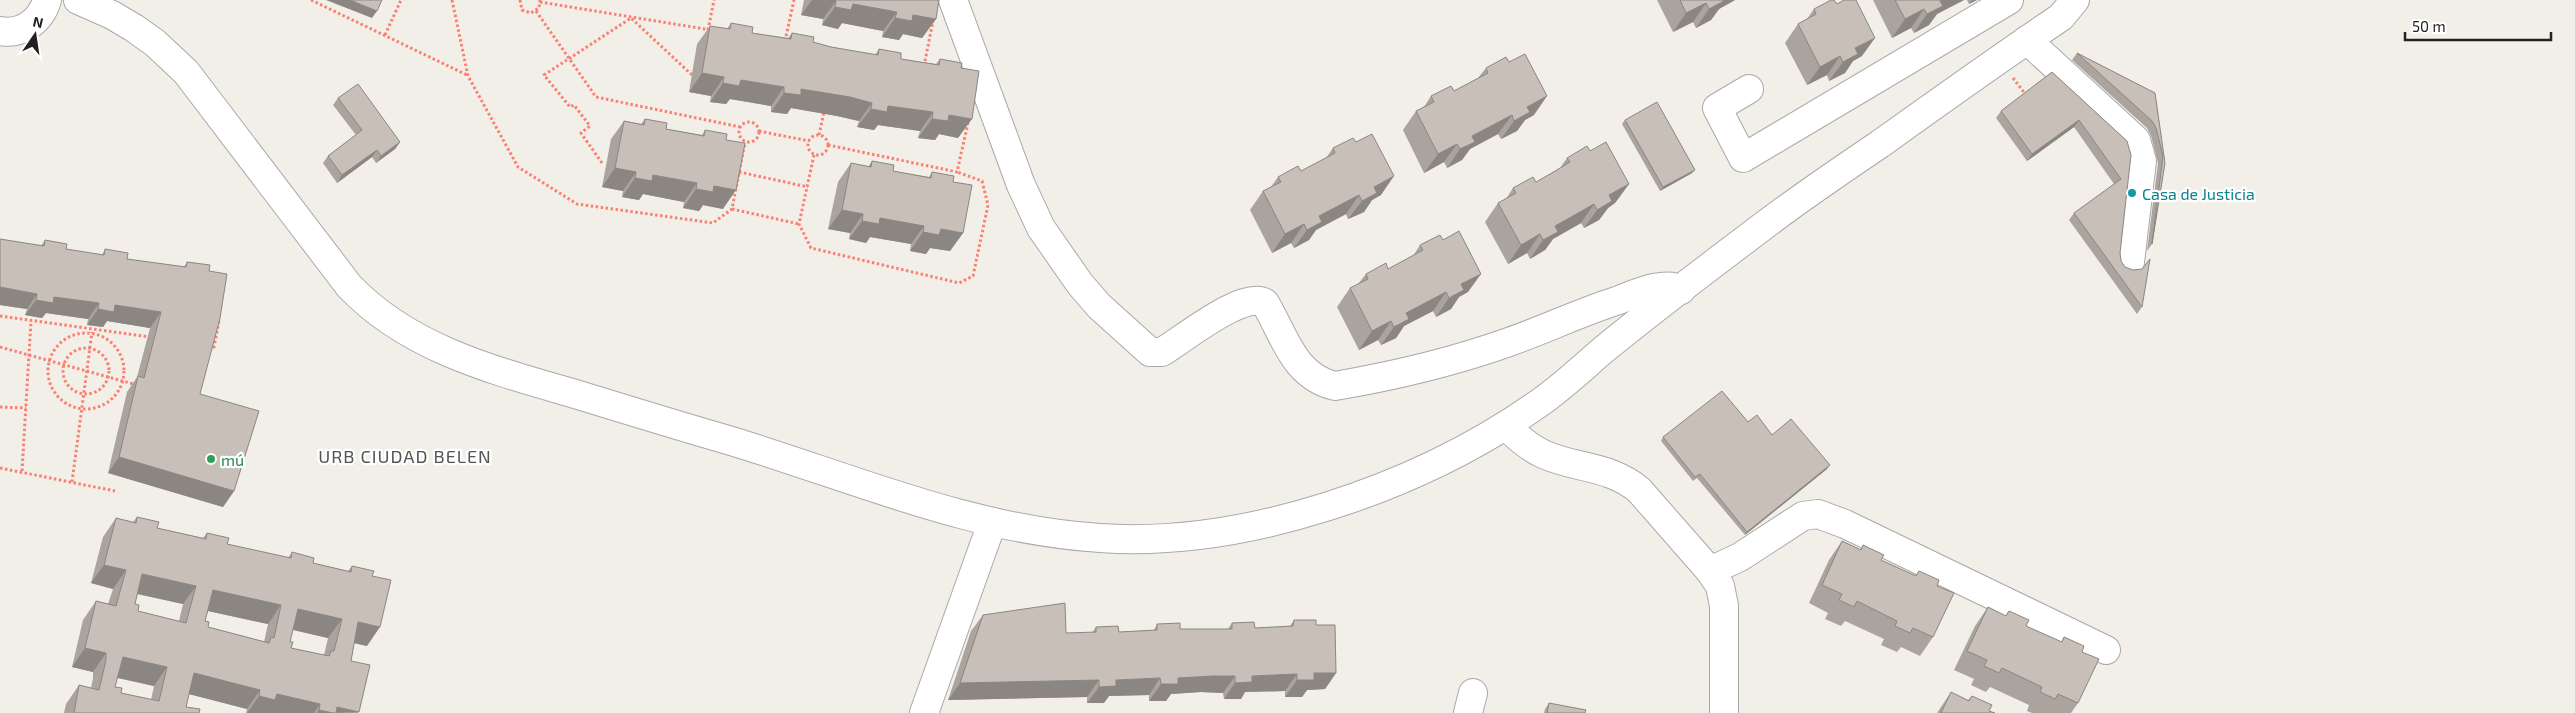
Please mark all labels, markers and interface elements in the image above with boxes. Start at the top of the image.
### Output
north arrow [10,10,60,60]
scale bar [2405,10,2551,42]
text: N [31,12,45,31]
text: 50 m [2412,17,2446,35]
place label: Casa de Justicia [2142,184,2255,203]
marker: Casa de Justicia [2126,187,2138,199]
district label: URB CIUDAD BELEN [318,445,492,467]
place label: mú [221,450,244,469]
marker: mú [205,453,217,465]

